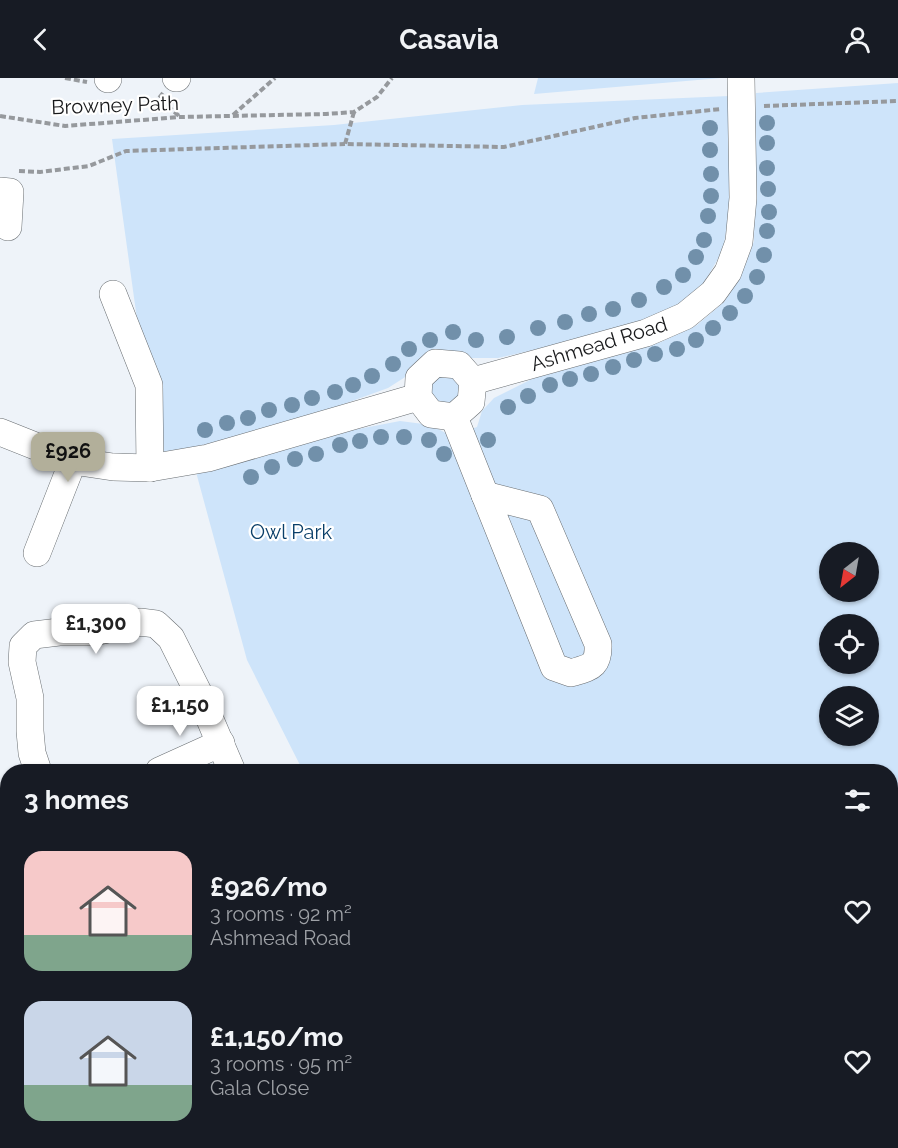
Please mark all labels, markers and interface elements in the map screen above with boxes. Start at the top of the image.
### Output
icon: back [24,23,57,56]
icon: person [841,23,874,56]
text: Casavia [399,24,499,55]
street label: Browney Path [51,91,179,119]
street label: Ashmead Road [528,312,670,376]
pin: £926 [32,432,104,483]
text: £926 [45,439,91,463]
park label: Owl Park [250,520,332,544]
north arrow [819,542,879,602]
map controls [819,542,879,746]
pin: £1,300 [47,604,145,655]
text: £1,300 [65,611,127,635]
button: locate [819,614,879,674]
pin: £1,150 [131,686,229,737]
button: layers [819,686,879,746]
text: £1,150 [151,693,209,717]
icon: filters [841,784,874,817]
text: 3 homes [24,785,129,815]
text: £926/mo [210,872,327,902]
icon: home [72,875,144,947]
icon: heart [841,895,874,928]
text: 3 rooms · 92 m² [210,902,352,926]
text: Ashmead Road [210,926,351,950]
text: £1,150/mo [210,1022,343,1052]
icon: home [72,1025,144,1097]
icon: heart [841,1045,874,1078]
text: 3 rooms · 95 m² [210,1052,352,1076]
text: Gala Close [210,1076,309,1100]

